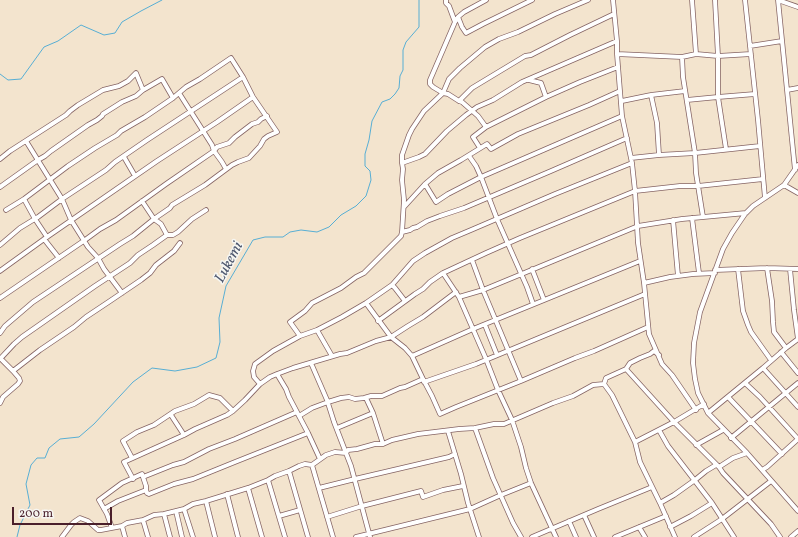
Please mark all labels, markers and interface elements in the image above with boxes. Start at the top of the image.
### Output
water label: Lukemi [212,240,248,286]
scale bar [14,499,114,525]
text: 200 m [19,506,53,522]

